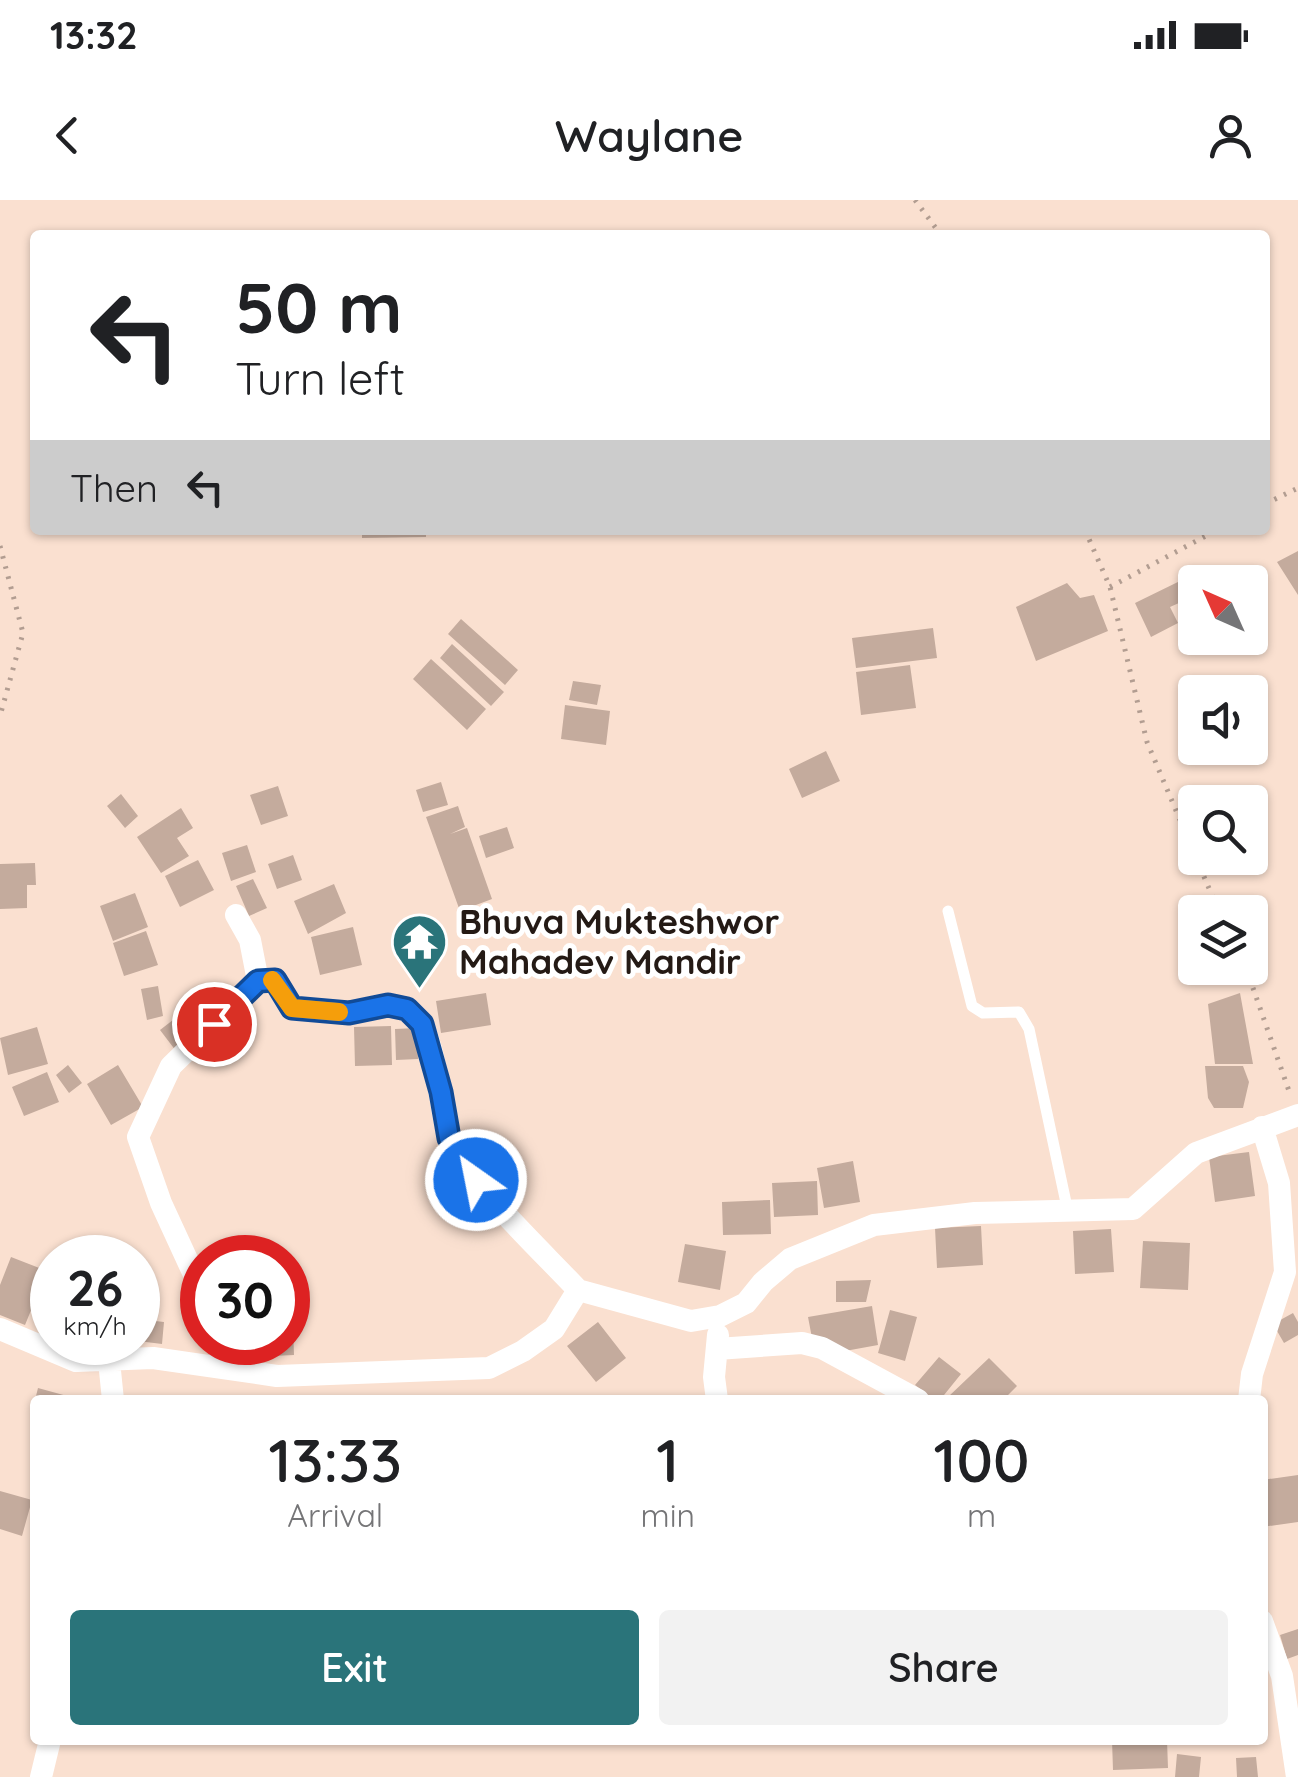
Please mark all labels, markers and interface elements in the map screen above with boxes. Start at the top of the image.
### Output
text: 13:32 [50,11,138,59]
text: Waylane [555,107,743,163]
icon: back [40,108,95,163]
icon: person [1203,108,1258,163]
text: 50 m [235,263,402,351]
icon: left [70,270,200,400]
text: Turn left [235,350,405,406]
icon: left [178,460,233,515]
text: Then [70,464,158,512]
north arrow [1178,565,1268,655]
map controls [1178,565,1268,985]
button: sound [1178,675,1268,765]
button: search [1178,785,1268,875]
button: layers [1178,895,1268,985]
place label: Bhuva Mukteshwor Mahadev Mandir [459,899,779,983]
temple icon: Bhuva Mukteshwor Mahadev Mandir [390,912,450,991]
pin [172,982,257,1067]
icon: arrive [187,997,242,1052]
position arrow [424,1128,528,1232]
speed limit sign: 30 [180,1235,310,1365]
text: 26 [67,1256,123,1319]
text: km/h [63,1310,127,1341]
text: 13:33 [268,1422,402,1497]
text: 1 [656,1422,679,1497]
text: 100 [934,1422,1030,1497]
text: Arrival [287,1495,383,1535]
text: min [641,1495,695,1535]
text: m [967,1495,996,1535]
button: Exit [70,1610,639,1725]
button: Share [659,1610,1228,1725]

